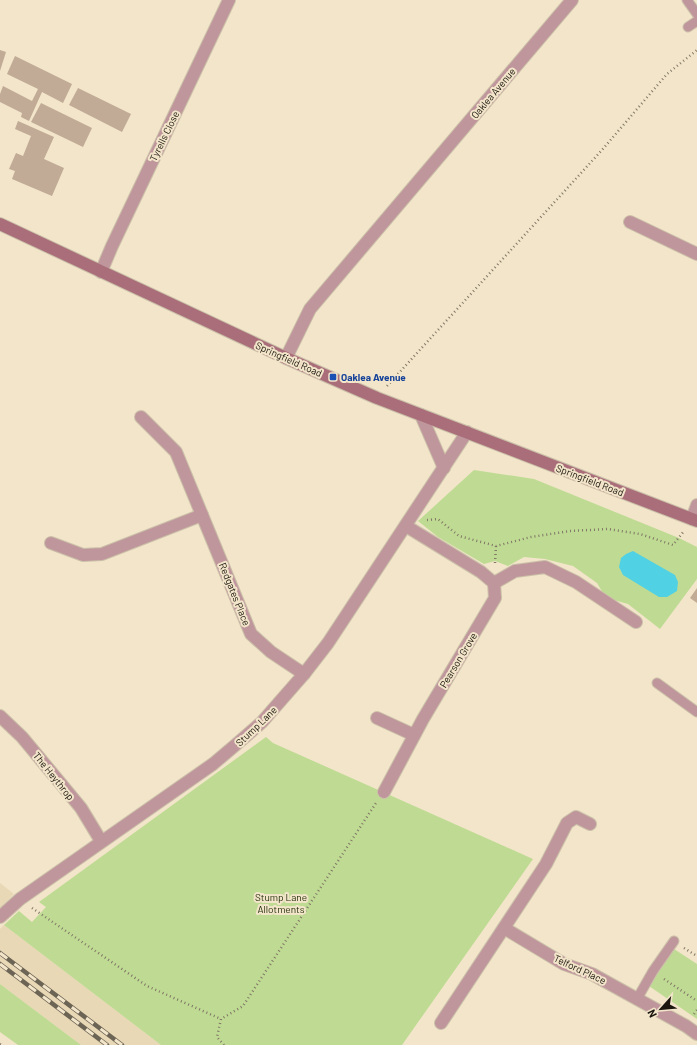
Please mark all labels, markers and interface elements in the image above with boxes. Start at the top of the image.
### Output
street label: Oaklea Avenue [468,65,518,121]
street label: Tyrells Close [147,109,181,163]
street label: Springfield Road [254,339,324,379]
place label: Oaklea Avenue [341,371,406,383]
marker: Oaklea Avenue [328,372,338,382]
street label: Springfield Road [554,462,626,498]
street label: Redgates Place [217,561,253,627]
street label: Pearson Grove [437,630,479,690]
street label: Stump Lane [233,704,279,748]
street label: The Heythrop [31,750,77,802]
park label: Stump Lane Allotments [255,891,307,915]
street label: Telford Place [552,952,608,986]
north arrow [641,989,681,1029]
text: N [644,1008,659,1020]

